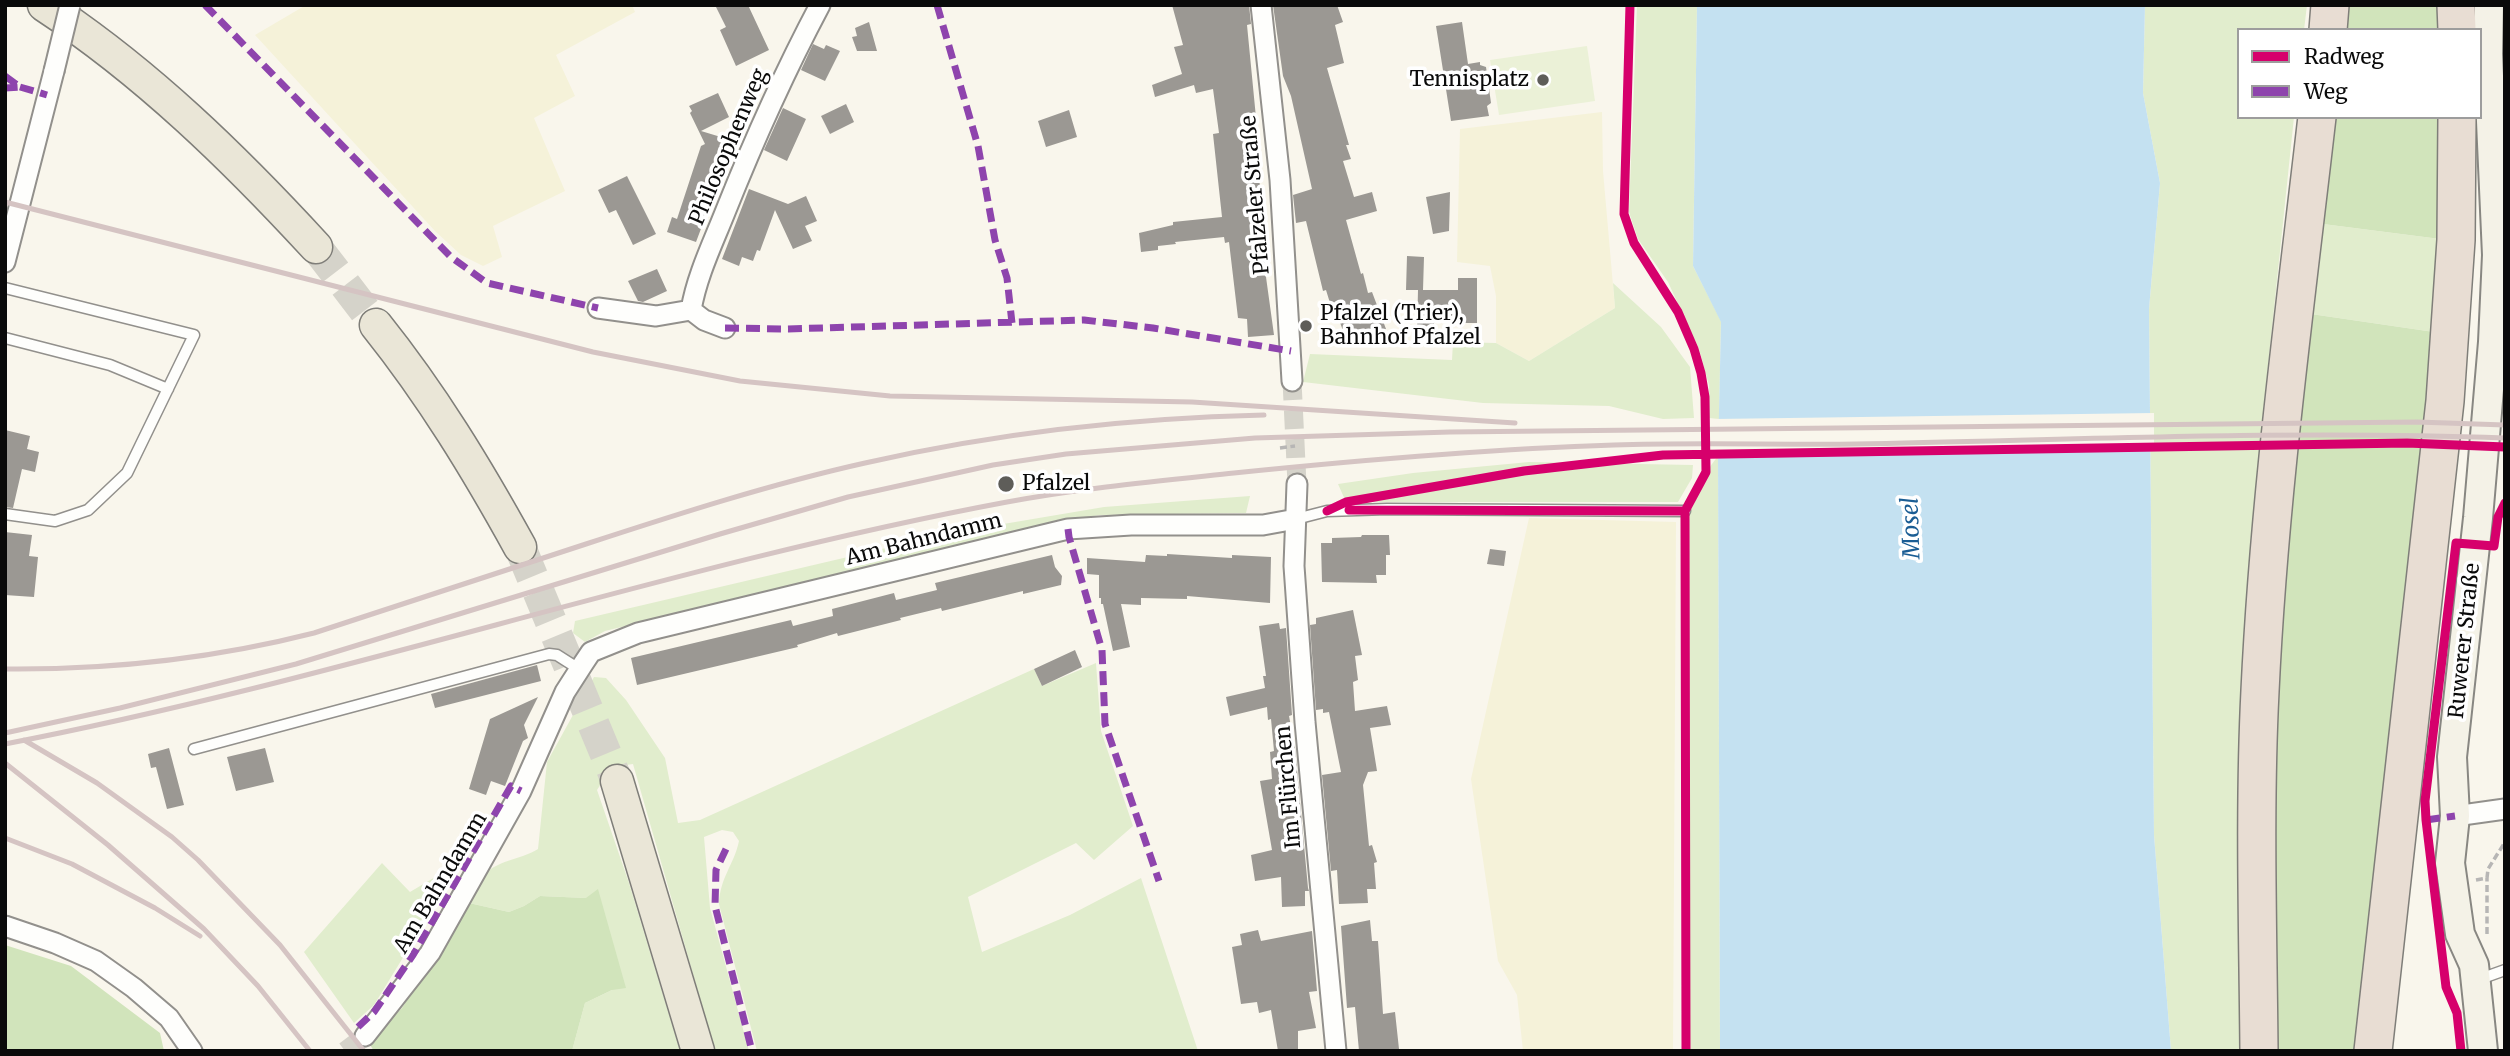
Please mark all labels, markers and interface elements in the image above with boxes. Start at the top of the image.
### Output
legend [2237,28,2482,119]
text: Radweg [2304,43,2384,70]
street label: Philosophenweg [685,65,773,229]
place label: Tennisplatz [1409,67,1529,93]
marker: Tennisplatz [1535,72,1551,88]
text: Weg [2304,78,2348,105]
street label: Pfalzeler Straße [1236,114,1276,276]
place label: Pfalzel (Trier), Bahnhof Pfalzel [1320,301,1481,351]
marker: Pfalzel (Trier), Bahnhof Pfalzel [1298,318,1314,334]
place label: Pfalzel [1022,471,1090,497]
marker: Pfalzel [996,474,1016,494]
water label: Mosel [1897,497,1927,559]
street label: Am Bahndamm [843,508,1005,572]
street label: Ruwerer Straße [2444,562,2486,720]
street label: Im Flürchen [1271,724,1307,850]
street label: Am Bahndamm [389,808,493,958]

